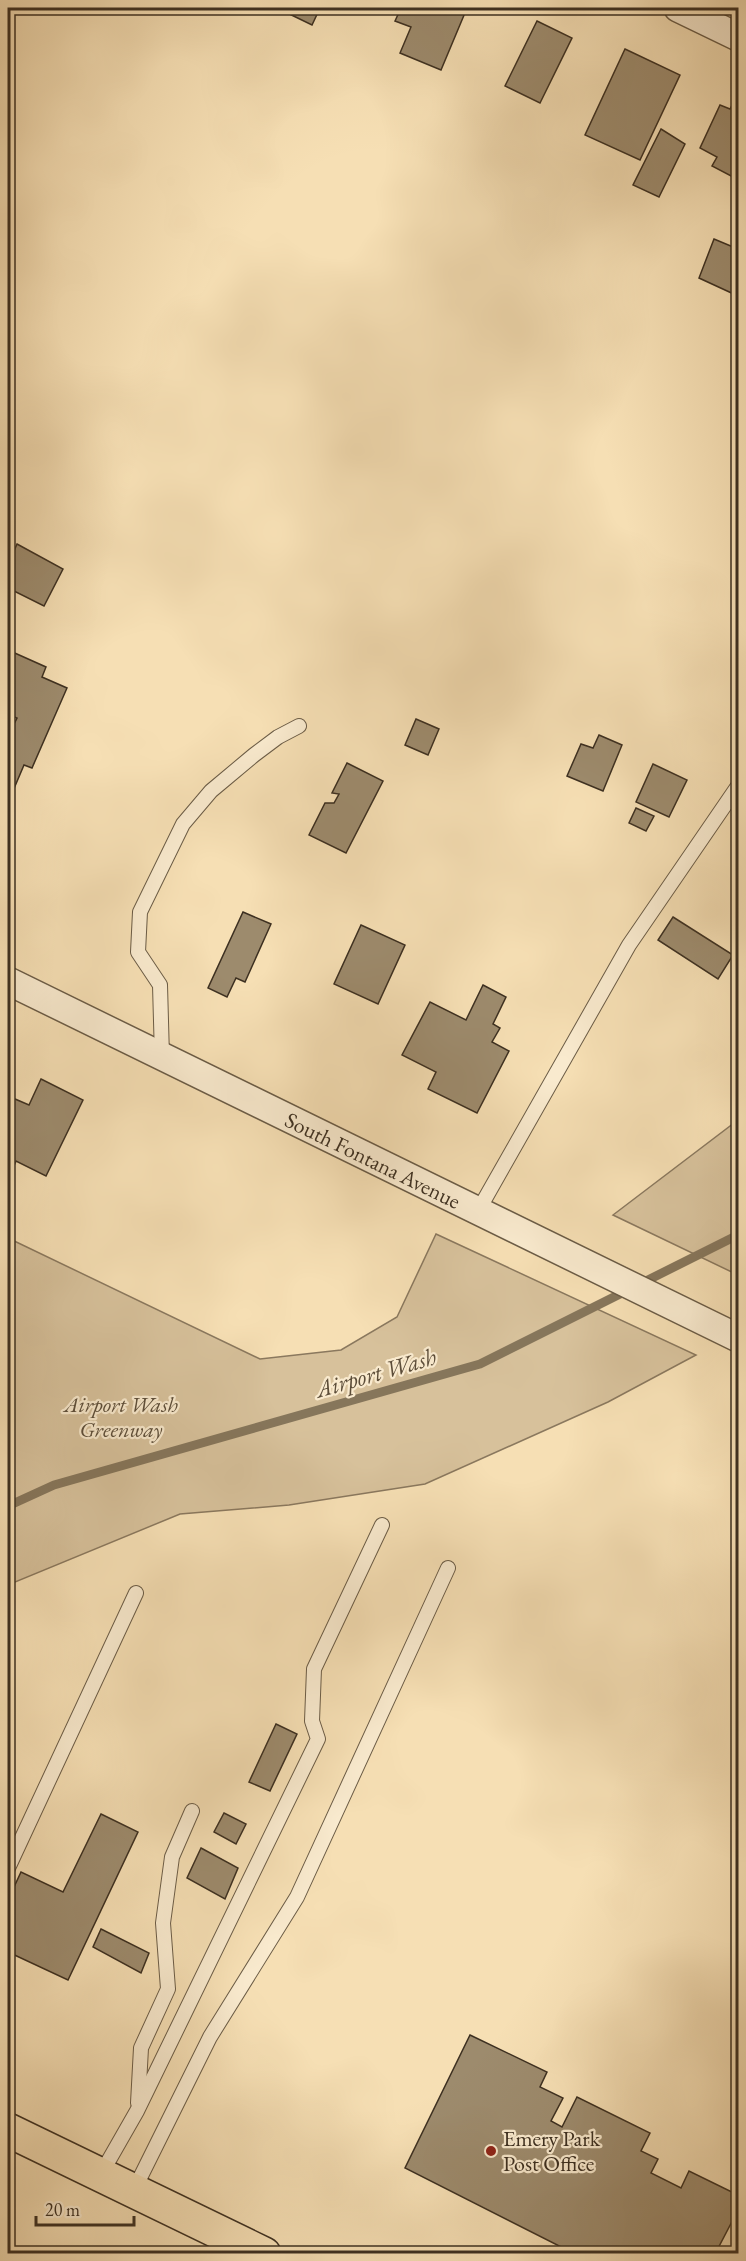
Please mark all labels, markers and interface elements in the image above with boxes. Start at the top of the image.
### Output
street label: South Fontana Avenue [280,1105,466,1216]
water label: Airport Wash [310,1340,440,1405]
park label: Airport Wash Greenway [62,1390,178,1444]
place label: Emery Park Post Office [503,2124,601,2178]
marker: Emery Park Post Office [484,2144,498,2158]
scale bar [36,2189,134,2227]
text: 20 m [45,2198,80,2221]

